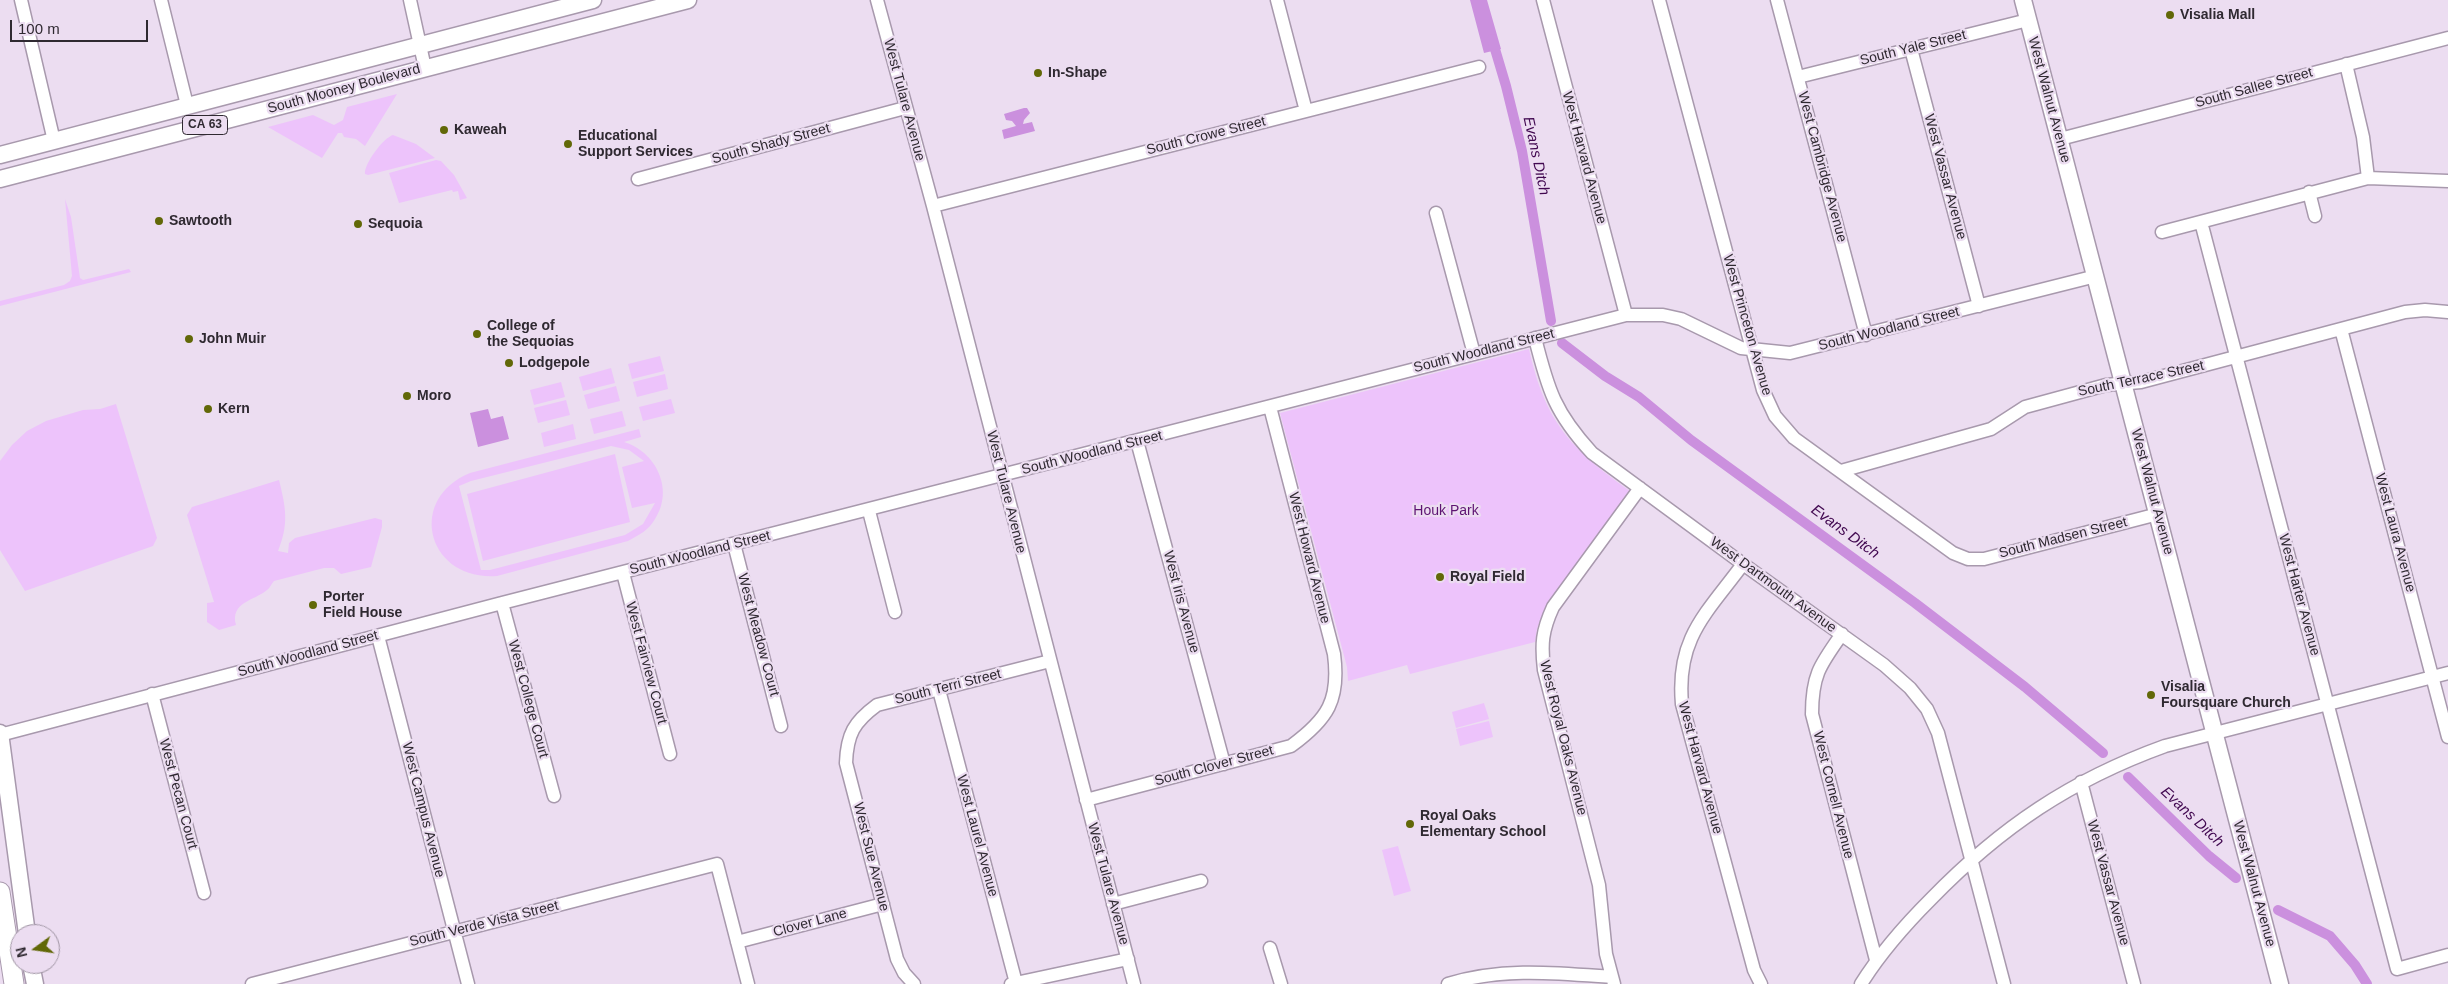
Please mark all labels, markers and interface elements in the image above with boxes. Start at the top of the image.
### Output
place label: Visalia Mall [2180,7,2255,23]
marker: Visalia Mall [2164,9,2176,21]
scale bar [12,10,150,42]
text: 100 m [18,20,60,37]
street label: South Yale Street [1858,27,1968,69]
street label: West Walnut Avenue [2024,35,2074,165]
street label: West Tulare Avenue [880,37,928,163]
street label: South Mooney Boulevard [266,61,422,117]
street label: South Sallee Street [2194,64,2314,112]
place label: In-Shape [1048,65,1107,81]
marker: In-Shape [1032,67,1044,79]
street label: West Harvard Avenue [1558,90,1610,226]
street label: West Cambridge Avenue [1794,90,1850,244]
street label: West Vassar Avenue [1920,112,1970,242]
street label: South Crowe Street [1145,113,1267,159]
water label: Evans Ditch [1519,115,1553,197]
road number: CA 63 [182,116,228,134]
street label: South Shady Street [710,120,832,168]
place label: Kaweah [454,122,507,138]
marker: Kaweah [438,124,450,136]
place label: Educational Support Services [578,128,693,160]
marker: Educational Support Services [562,138,574,150]
place label: Sawtooth [169,213,232,229]
marker: Sawtooth [153,215,165,227]
place label: Sequoia [368,216,422,232]
marker: Sequoia [352,218,364,230]
street label: West Princeton Avenue [1719,253,1775,397]
street label: South Woodland Street [1817,303,1961,355]
place label: College of the Sequoias [487,318,574,351]
street label: South Woodland Street [1412,325,1556,377]
marker: College of the Sequoias [471,328,483,340]
place label: John Muir [199,331,266,347]
marker: John Muir [183,333,195,345]
place label: Lodgepole [519,355,590,371]
marker: Lodgepole [503,357,515,369]
street label: South Terrace Street [2076,357,2206,401]
place label: Moro [417,388,451,404]
marker: Moro [401,390,413,402]
place label: Kern [218,401,250,417]
marker: Kern [202,403,214,415]
street label: South Woodland Street [1020,427,1164,479]
street label: West Walnut Avenue [2127,427,2177,557]
street label: West Tulare Avenue [983,429,1029,555]
street label: West Laura Avenue [2371,472,2419,594]
street label: West Howard Avenue [1285,491,1333,625]
water label: Evans Ditch [1807,501,1883,563]
park label: Houk Park [1413,503,1479,519]
street label: South Madsen Street [1997,514,2129,562]
street label: South Woodland Street [628,527,772,579]
street label: West Harter Avenue [2275,532,2323,658]
street label: West Dartmouth Avenue [1707,534,1839,636]
street label: West Iris Avenue [1159,549,1203,655]
place label: Royal Field [1450,569,1525,585]
marker: Royal Field [1434,571,1446,583]
street label: West Meadow Court [734,572,782,698]
place label: Porter Field House [323,589,402,622]
marker: Porter Field House [307,599,319,611]
street label: West Fairview Court [622,600,670,726]
street label: South Woodland Street [236,627,380,681]
street label: West College Court [504,638,552,760]
street label: West Royal Oaks Avenue [1536,659,1590,817]
street label: South Terri Street [893,666,1003,708]
place label: Visalia Foursquare Church [2161,679,2291,712]
marker: Visalia Foursquare Church [2145,689,2157,701]
street label: West Harvard Avenue [1674,700,1726,836]
street label: West Cornell Avenue [1809,729,1857,861]
street label: West Pecan Court [155,737,201,851]
street label: West Campus Avenue [398,741,448,879]
street label: South Clover Street [1153,742,1275,790]
street label: West Laurel Avenue [953,773,1001,899]
water label: Evans Ditch [2157,783,2227,851]
street label: West Sue Avenue [849,801,893,913]
place label: Royal Oaks Elementary School [1420,808,1546,840]
marker: Royal Oaks Elementary School [1404,818,1416,830]
street label: West Vassar Avenue [2083,818,2133,948]
street label: West Walnut Avenue [2229,819,2279,949]
street label: West Tulare Avenue [1084,821,1132,947]
street label: South Verde Vista Street [408,897,560,951]
street label: Clover Lane [771,905,849,941]
north arrow [10,924,60,974]
text: N [12,946,30,959]

